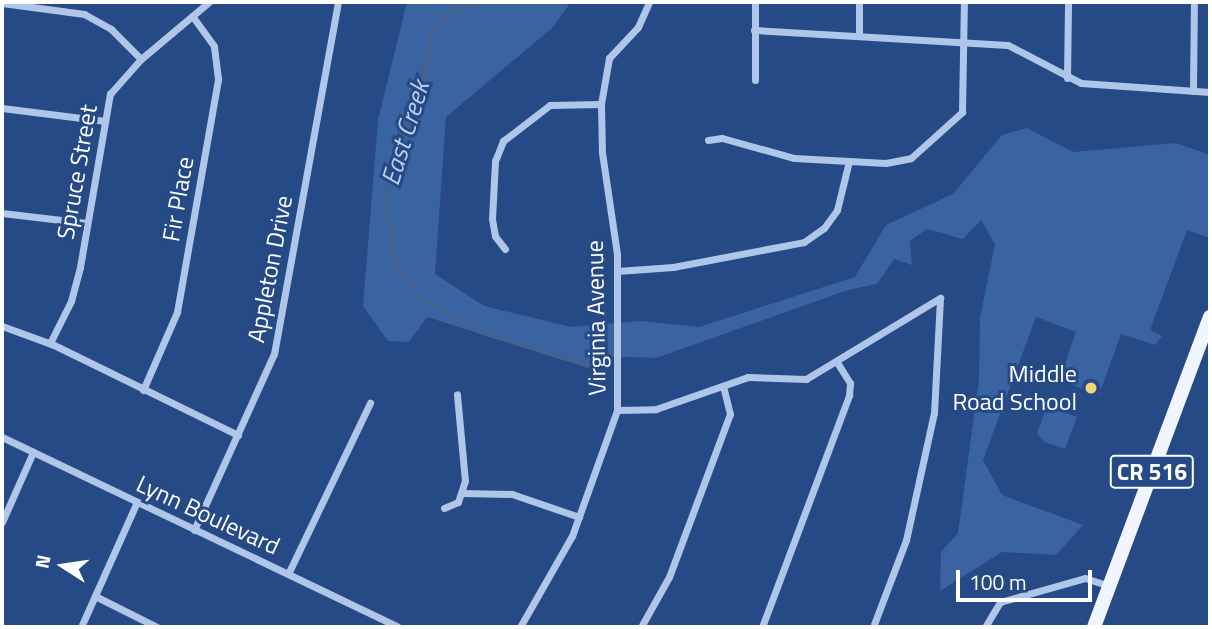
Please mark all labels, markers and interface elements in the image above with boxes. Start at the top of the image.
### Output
water label: East Creek [374,77,436,189]
street label: Spruce Street [51,102,103,242]
street label: Fir Place [156,154,200,244]
street label: Appleton Drive [242,193,298,345]
street label: Virginia Avenue [580,240,612,396]
place label: Middle Road School [953,360,1077,416]
marker: Middle Road School [1083,380,1099,396]
road number: CR 516 [1108,452,1196,492]
street label: Lynn Boulevard [132,469,284,561]
north arrow [28,531,98,601]
text: N [26,552,58,571]
scale bar [960,556,1096,600]
text: 100 m [969,566,1026,598]

